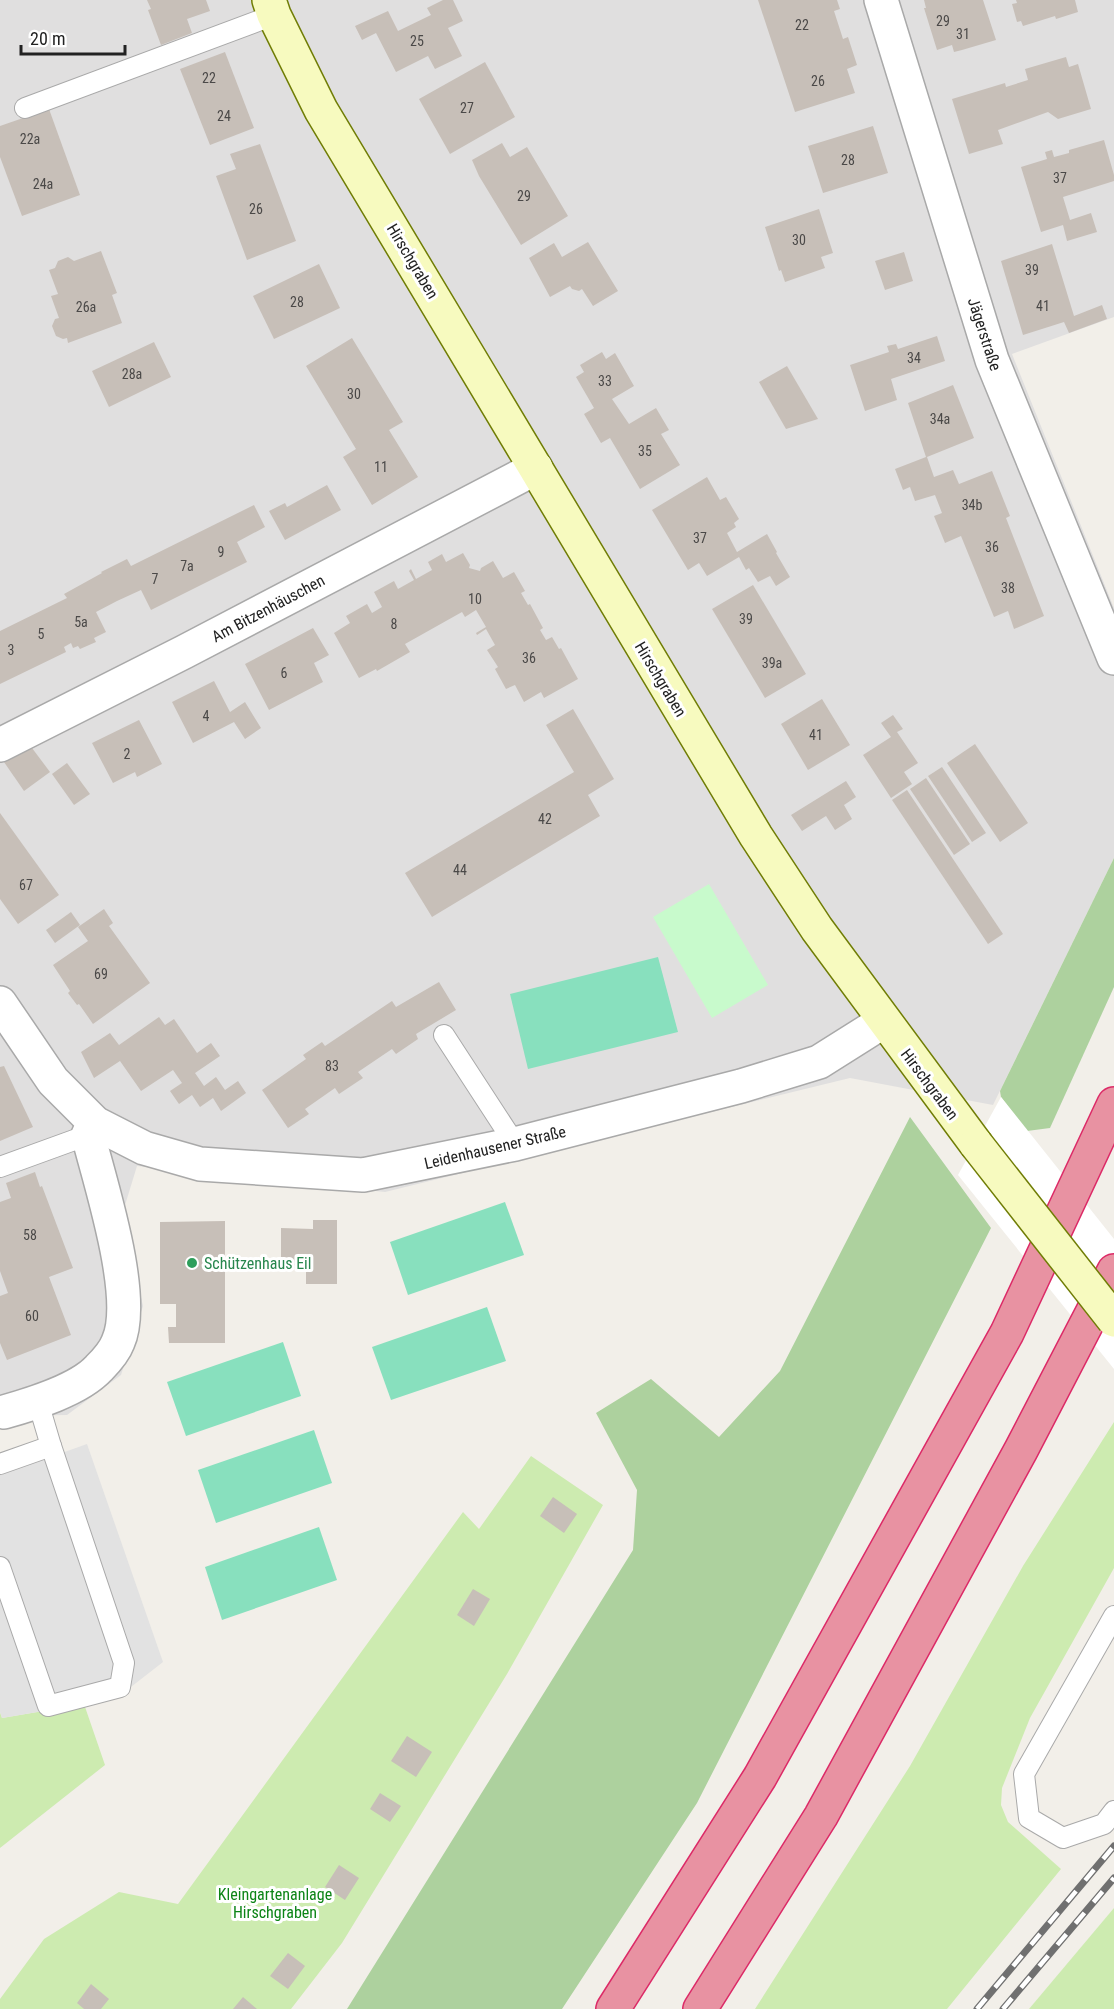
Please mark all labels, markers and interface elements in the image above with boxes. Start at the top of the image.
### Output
house number: 29 [936,13,950,29]
house number: 22 [795,17,809,33]
scale bar [21,18,124,56]
house number: 31 [956,26,970,42]
text: 20 m [30,28,65,49]
house number: 25 [410,33,424,49]
house number: 22 [202,70,216,86]
house number: 26 [811,73,825,89]
house number: 27 [460,100,474,116]
house number: 24 [217,108,231,124]
house number: 22a [20,131,40,147]
house number: 28 [841,152,855,168]
house number: 37 [1053,170,1067,186]
house number: 24a [33,176,53,192]
house number: 29 [517,188,531,204]
house number: 26 [249,201,263,217]
street label: Hirschgraben [383,220,442,302]
house number: 30 [792,232,806,248]
house number: 39 [1025,262,1039,278]
house number: 28 [290,294,304,310]
street label: Jägerstraße [964,295,1005,373]
house number: 41 [1036,298,1050,314]
house number: 26a [76,299,96,315]
house number: 34 [907,350,921,366]
house number: 28a [122,366,142,382]
house number: 33 [598,373,612,389]
house number: 30 [347,386,361,402]
house number: 34a [930,411,950,427]
house number: 35 [638,443,652,459]
house number: 11 [374,459,388,475]
house number: 34b [962,497,982,513]
house number: 37 [693,530,707,546]
house number: 36 [985,539,999,555]
house number: 9 [218,544,224,560]
house number: 7a [180,558,194,574]
house number: 7 [152,571,159,587]
street label: Am Bitzenhäuschen [209,571,328,646]
house number: 38 [1001,580,1015,596]
house number: 10 [468,591,482,607]
house number: 39 [739,611,753,627]
house number: 5a [74,614,88,630]
house number: 8 [391,616,398,632]
house number: 5 [38,626,45,642]
street label: Hirschgraben [631,638,690,720]
house number: 3 [8,642,14,658]
house number: 36 [522,650,536,666]
house number: 39a [762,655,782,671]
house number: 6 [281,665,288,681]
house number: 4 [203,708,210,724]
house number: 41 [809,727,823,743]
house number: 2 [124,746,131,762]
house number: 42 [538,811,552,827]
house number: 44 [453,862,467,878]
house number: 67 [19,877,33,893]
house number: 69 [94,966,108,982]
street label: Hirschgraben [897,1045,963,1124]
house number: 83 [325,1058,339,1074]
street label: Leidenhausener Straße [422,1122,568,1173]
house number: 58 [23,1227,37,1243]
place label: Schützenhaus Eil [204,1254,311,1273]
marker: Schützenhaus Eil [185,1256,199,1270]
house number: 60 [25,1308,39,1324]
park label: Kleingartenanlage Hirschgraben [218,1885,332,1922]

